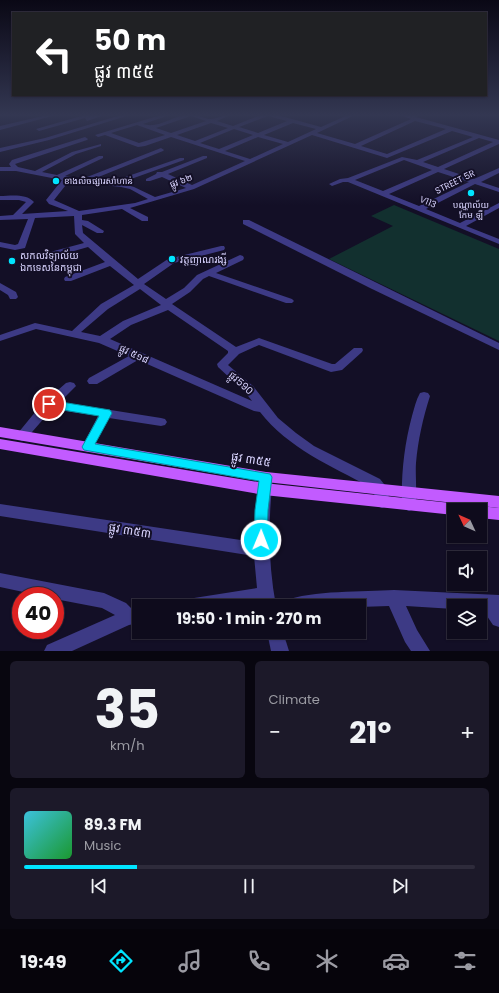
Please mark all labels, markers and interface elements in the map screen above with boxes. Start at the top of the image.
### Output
text: 50 m [94,21,166,60]
icon: left [28,28,80,80]
text: ផ្លូវ ៣៥៥ [94,59,154,84]
street label: STREET 5R [433,167,477,197]
street label: ផ្លូវ ៦២ [168,171,195,192]
place label: ខាងលិចផ្សារសាំហាន់ [64,175,133,187]
marker: ខាងលិចផ្សារសាំហាន់ [51,176,61,186]
marker: បណ្ណាល័យ កែម ឡី [466,188,476,198]
street label: V113 [418,193,438,211]
place label: បណ្ណាល័យ កែម ឡី [453,199,489,221]
place label: សកលវិទ្យាល័យ ឯកទេសនៃកម្ពុជា [20,248,82,276]
place label: វត្តញាណរង្សី [180,252,227,267]
marker: វត្តញាណរង្សី [167,254,177,264]
marker: សកលវិទ្យាល័យ ឯកទេសនៃកម្ពុជា [7,256,17,266]
street label: ផ្លូវ ៥១៨ [116,341,151,369]
street label: ផ្លូវ590 [224,368,257,400]
pin [32,387,66,421]
icon: arrive [38,393,60,415]
street label: ផ្លូវ ៣៥៥ [229,447,272,473]
north arrow [447,503,487,543]
map controls [447,503,487,639]
street label: ផ្លូវ ៣៥៣ [107,518,153,544]
position arrow [240,519,282,561]
button: sound [447,551,487,591]
speed limit sign: 40 [12,587,64,639]
button: layers [447,599,487,639]
text: 19:50 · 1 min · 270 m [176,608,322,629]
text: 35 [95,673,160,746]
text: Climate [269,690,320,709]
text: 21° [349,711,391,754]
text: − [269,717,281,748]
text: + [460,717,475,748]
text: km/h [110,736,145,755]
text: 89.3 FM [84,814,141,835]
text: Music [84,836,121,855]
icon: previous [88,875,110,897]
icon: pause [238,875,260,897]
icon: next [389,875,411,897]
icon: directions [107,947,135,975]
icon: music [176,947,204,975]
icon: phone [245,947,273,975]
icon: climate [313,947,341,975]
icon: car [382,947,410,975]
icon: filters [451,947,479,975]
text: 19:49 [20,949,67,974]

